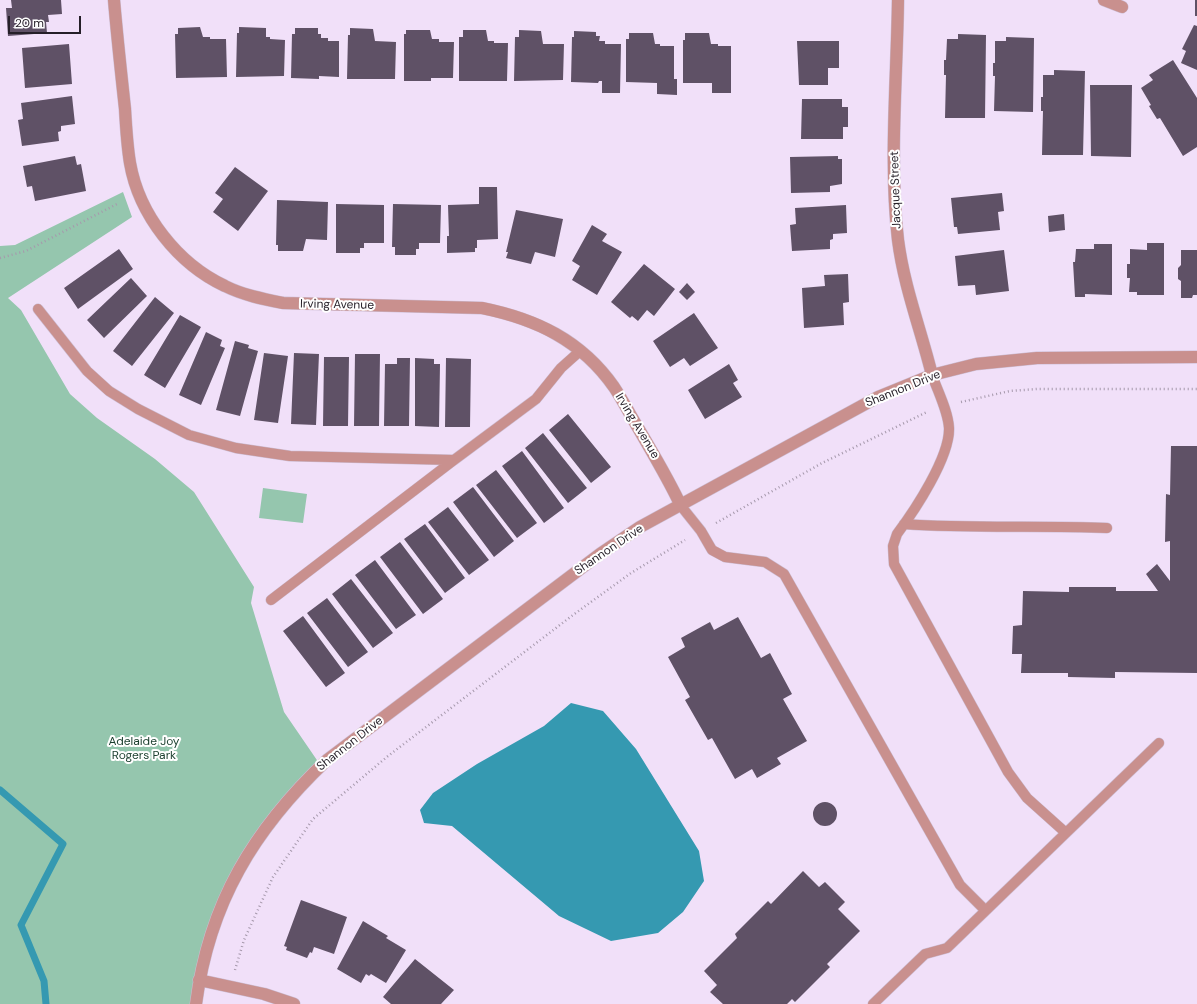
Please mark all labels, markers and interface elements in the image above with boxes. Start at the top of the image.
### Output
scale bar [10,8,83,34]
text: 20 m [15,15,44,31]
street label: Jacque Street [887,151,905,229]
street label: Irving Avenue [300,297,374,313]
street label: Shannon Drive [863,367,943,411]
street label: Irving Avenue [612,391,662,461]
street label: Shannon Drive [572,522,646,578]
street label: Shannon Drive [314,714,386,774]
park label: Adelaide Joy Rogers Park [109,735,179,763]

